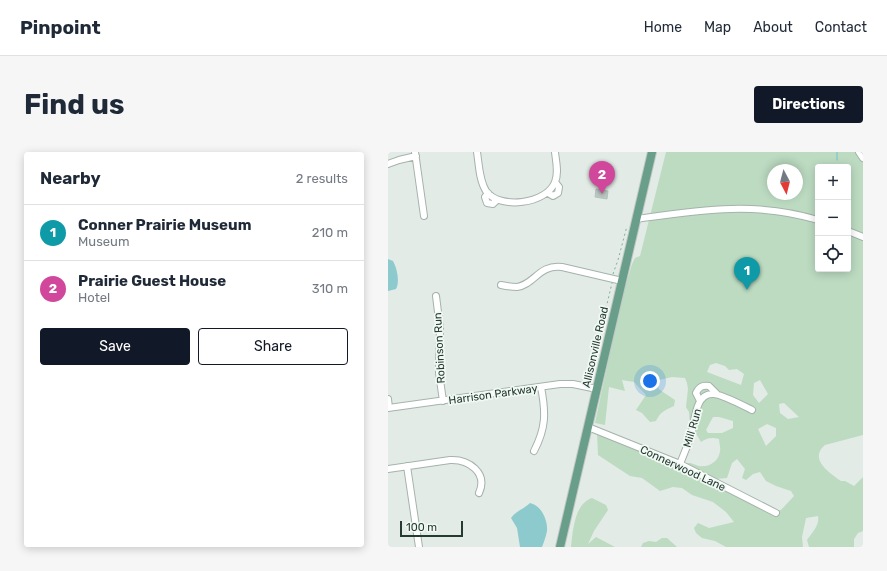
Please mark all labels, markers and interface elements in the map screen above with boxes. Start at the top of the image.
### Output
text: Pinpoint [20,16,101,39]
text: Home [644,19,682,36]
text: Map [704,19,731,36]
text: About [753,19,793,36]
text: Contact [815,19,867,36]
button: Directions [754,86,863,123]
text: Find us [24,88,124,121]
pin: 2 [589,161,615,194]
north arrow [767,164,803,200]
map controls [815,164,851,272]
button: + [815,164,851,200]
text: Nearby [40,168,101,188]
text: 2 results [296,171,348,186]
button: − [815,200,851,236]
text: Conner Prairie Museum [78,216,251,234]
text: 1 [50,225,56,240]
text: 210 m [312,225,348,240]
text: Museum [78,234,129,249]
button: locate [815,236,851,272]
pin: 1 [734,257,760,290]
text: Prairie Guest House [78,272,226,290]
text: 2 [49,281,57,296]
text: 310 m [312,281,348,296]
text: Hotel [78,290,110,305]
street label: Allisonville Road [580,305,611,389]
street label: Robinson Run [431,312,448,384]
button: Save [40,328,190,365]
button: Share [198,328,348,365]
your location [640,371,660,391]
street label: Harrison Parkway [448,382,538,407]
street label: Mill Run [681,407,704,449]
street label: Connerwood Lane [638,443,728,494]
scale bar [400,519,463,538]
text: 100 m [406,521,437,534]

